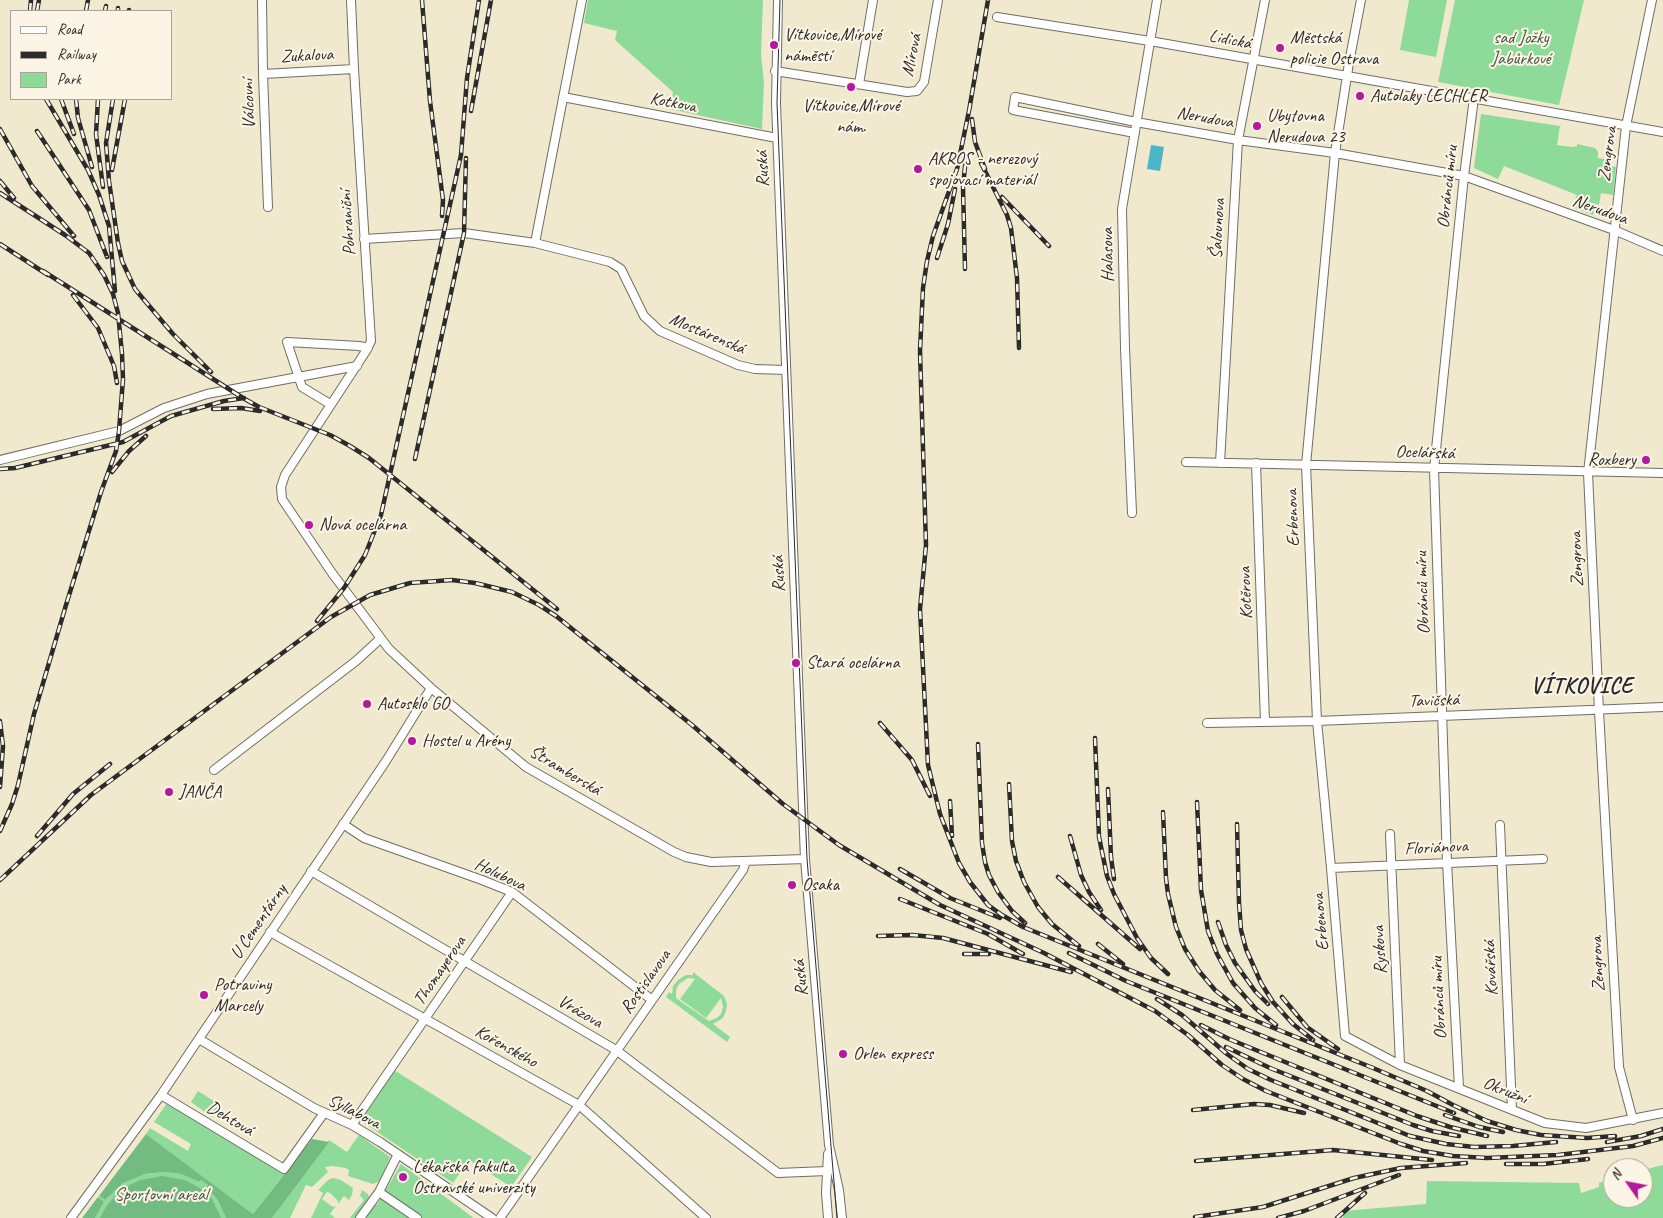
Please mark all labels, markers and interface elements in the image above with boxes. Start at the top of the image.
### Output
legend [10,10,172,100]
text: Road [57,20,82,39]
place label: Vítkovice,Mírové náměstí [784,24,881,66]
street label: Lidická [1207,25,1253,55]
place label: Městská policie Ostrava [1290,27,1378,70]
park label: sad Jožky Jabůrkové [1492,27,1550,70]
street label: Mírová [897,32,927,78]
marker: Vítkovice,Mírové náměstí [768,39,780,51]
marker: Městská policie Ostrava [1274,42,1286,54]
street label: Zukalova [280,44,334,68]
text: Railway [57,45,96,64]
text: Park [57,70,81,89]
street label: Válcovní [237,79,261,129]
marker: Vítkovice,Mírové nám. [845,81,857,93]
place label: Autolaky LECHLER [1370,85,1487,107]
street label: Kotkova [648,88,698,118]
marker: Autolaky LECHLER [1354,90,1366,102]
place label: Vítkovice,Mírové nám. [802,95,900,138]
street label: Nerudova [1175,102,1235,134]
place label: Ubytovna Nerudova 23 [1267,105,1345,148]
marker: Ubytovna Nerudova 23 [1251,120,1263,132]
street label: Zengrova [1594,125,1622,183]
street label: Obránců míru [1433,145,1463,229]
place label: AKROS - nerezový spojovací materiál [928,148,1037,190]
street label: Ruská [752,150,774,188]
marker: AKROS - nerezový spojovací materiál [912,163,924,175]
street label: Pohraniční [335,190,361,256]
street label: Nerudova [1569,190,1631,230]
street label: Šalounova [1206,198,1230,260]
street label: Halasova [1097,228,1119,282]
street label: Mostárenská [666,308,748,360]
street label: Ocelářská [1395,441,1455,465]
place label: Roxbery [1588,449,1636,471]
marker: Roxbery [1640,454,1652,466]
street label: Erbenova [1281,489,1305,547]
place label: Nová ocelárna [319,514,406,536]
marker: Nová ocelárna [303,519,315,531]
street label: Zengrova [1565,531,1589,587]
street label: Obránců míru [1411,551,1435,635]
street label: Ruská [768,555,790,593]
street label: Kotěrova [1234,567,1258,619]
place label: Stará ocelárna [806,652,900,674]
marker: Stará ocelárna [790,657,802,669]
district label: VÍTKOVICE [1530,674,1634,700]
street label: Tavičská [1408,689,1460,713]
place label: Autosklo GO [377,693,449,715]
marker: Autosklo GO [361,698,373,710]
place label: Hostel u Arény [422,730,510,752]
marker: Hostel u Arény [406,735,418,747]
street label: Štramberská [525,741,605,801]
place label: JANČA [179,781,221,803]
marker: JANČA [163,786,175,798]
street label: Floriánova [1404,836,1468,860]
street label: Holubova [471,854,529,896]
place label: Osaka [802,874,839,896]
marker: Osaka [786,879,798,891]
street label: U Cementárny [226,880,292,964]
street label: Erbenova [1308,892,1334,952]
street label: Ryskova [1368,925,1392,975]
street label: Thomayerova [409,932,471,1010]
street label: Zengrova [1586,936,1610,992]
street label: Kovářská [1479,940,1503,996]
street label: Rostislavova [616,946,676,1018]
street label: Obránců míru [1426,956,1452,1040]
street label: Ruská [789,959,813,997]
place label: Potraviny Marcely [214,974,271,1016]
marker: Potraviny Marcely [198,989,210,1001]
street label: Vrázova [554,991,606,1033]
street label: Kořenského [471,1021,541,1073]
place label: Orlen express [853,1043,933,1065]
marker: Orlen express [837,1048,849,1060]
street label: Okružní [1480,1072,1530,1110]
street label: Syllabova [324,1090,384,1134]
street label: Dehtová [203,1097,257,1141]
place label: Lékařská fakulta Ostravské univerzity [413,1156,535,1198]
north arrow [1603,1158,1653,1208]
text: N [1606,1167,1625,1183]
marker: Lékařská fakulta Ostravské univerzity [397,1171,409,1183]
park label: Sportovní areál [114,1184,208,1206]

